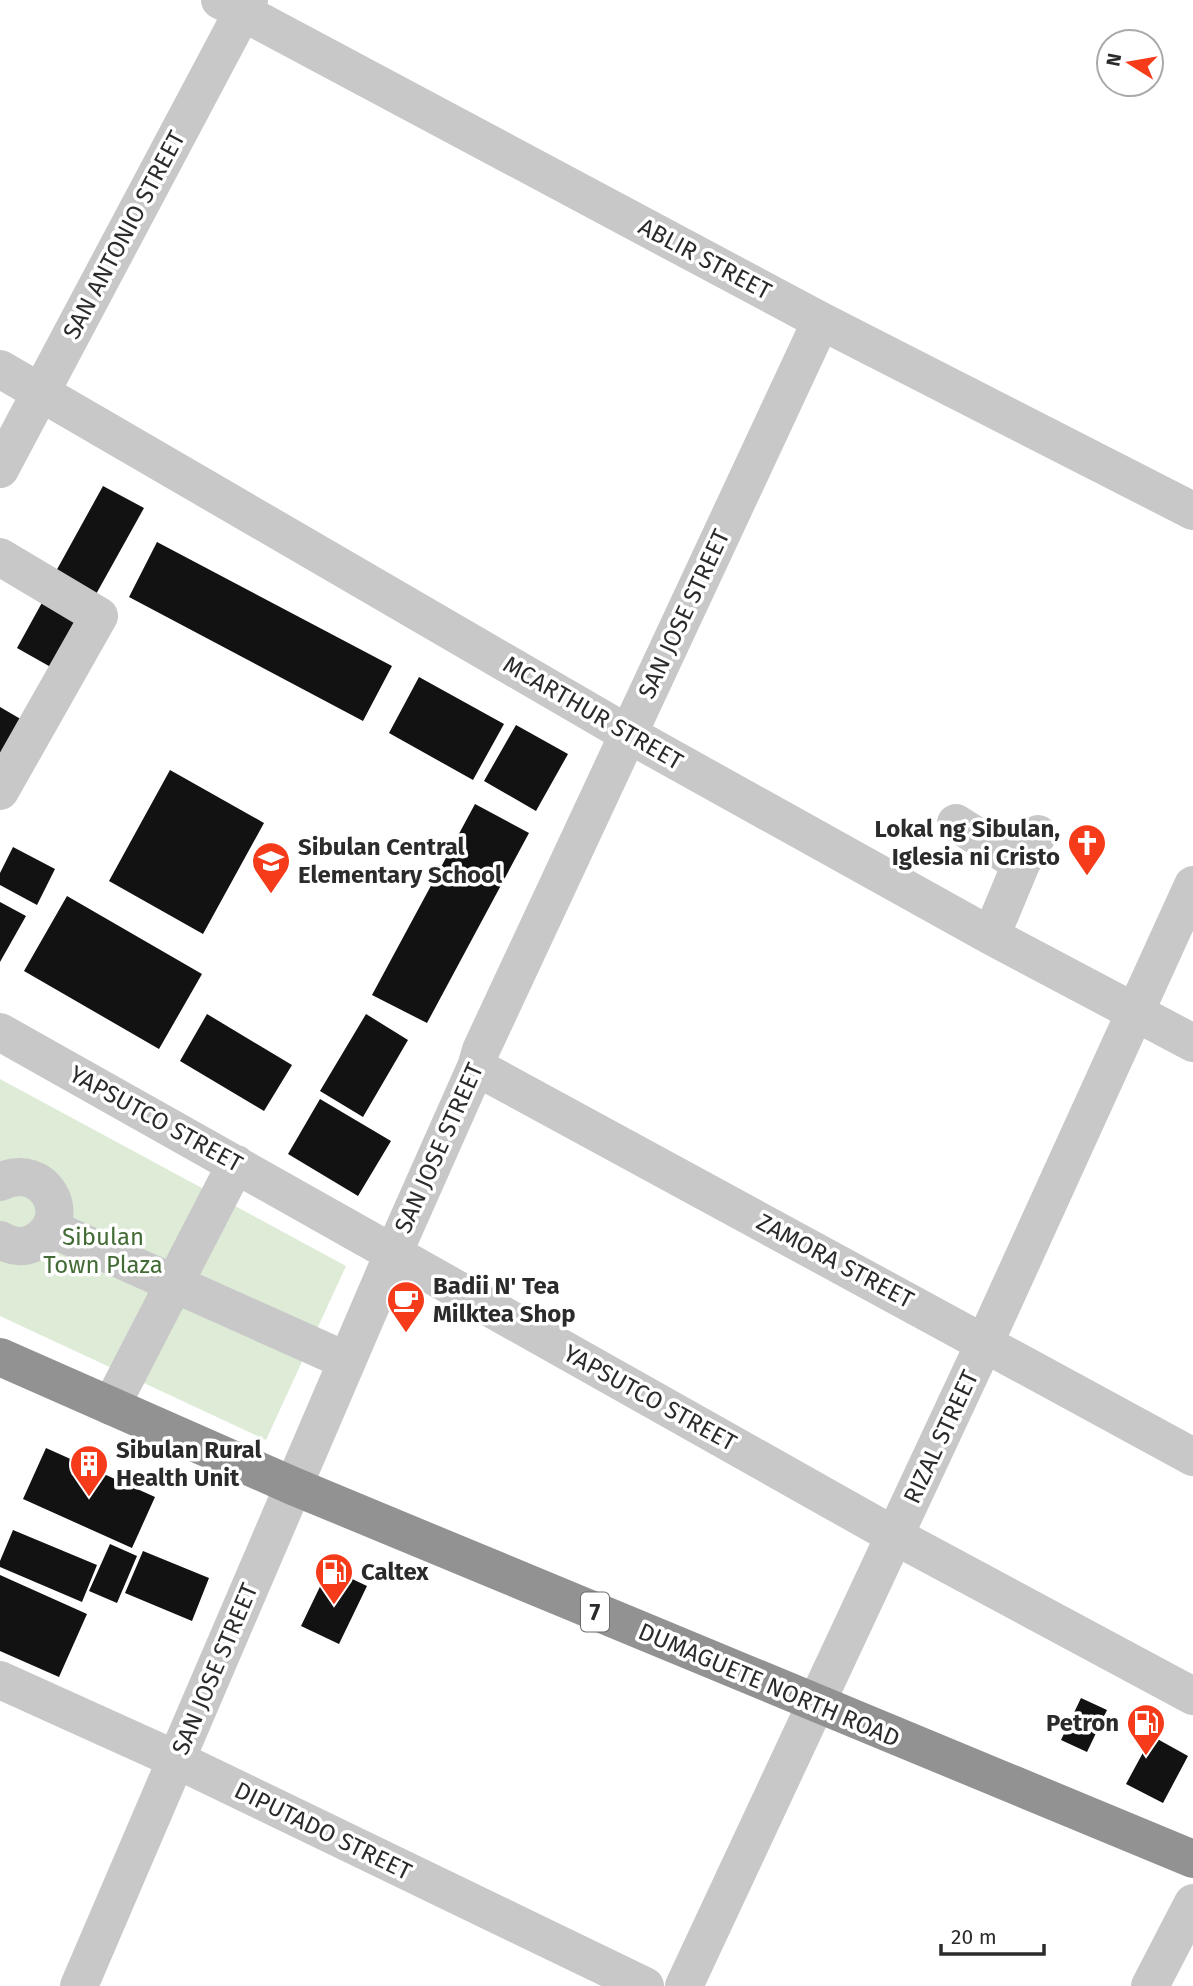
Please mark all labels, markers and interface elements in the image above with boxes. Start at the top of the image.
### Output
north arrow [1095,28,1165,98]
text: N [1101,51,1126,68]
street label: SAN ANTONIO STREET [57,126,191,344]
street label: ABLIR STREET [634,212,776,306]
street label: SAN JOSE STREET [633,525,736,703]
street label: MCARTHUR STREET [498,650,688,776]
place label: Lokal ng Sibulan, Iglesia ni Cristo [875,815,1060,871]
church icon: Lokal ng Sibulan, Iglesia ni Cristo [1066,822,1108,877]
place label: Sibulan Central Elementary School [298,833,503,889]
school or university icon: Sibulan Central Elementary School [250,840,292,895]
street label: SAN JOSE STREET [389,1058,489,1237]
street label: YAPSUTCO STREET [65,1060,248,1178]
street label: ZAMORA STREET [752,1208,919,1314]
park label: Sibulan Town Plaza [43,1223,163,1279]
place label: Badii N' Tea Milktea Shop [433,1272,576,1328]
cafe icon: Badii N' Tea Milktea Shop [385,1279,427,1334]
street label: YAPSUTCO STREET [559,1339,742,1457]
street label: RIZAL STREET [898,1365,984,1508]
place label: Sibulan Rural Health Unit [116,1436,262,1492]
building icon: Sibulan Rural Health Unit [68,1443,110,1498]
fuel station icon: Caltex [313,1551,355,1606]
place label: Caltex [361,1558,429,1586]
street label: SAN JOSE STREET [166,1579,264,1759]
road number: 7 [581,1592,609,1632]
street label: DUMAGUETE NORTH ROAD [634,1617,904,1753]
fuel station icon: Petron [1125,1702,1167,1757]
place label: Petron [1046,1709,1119,1737]
street label: DIPUTADO STREET [230,1776,417,1886]
scale bar [941,1912,1044,1956]
text: 20 m [951,1924,997,1950]

